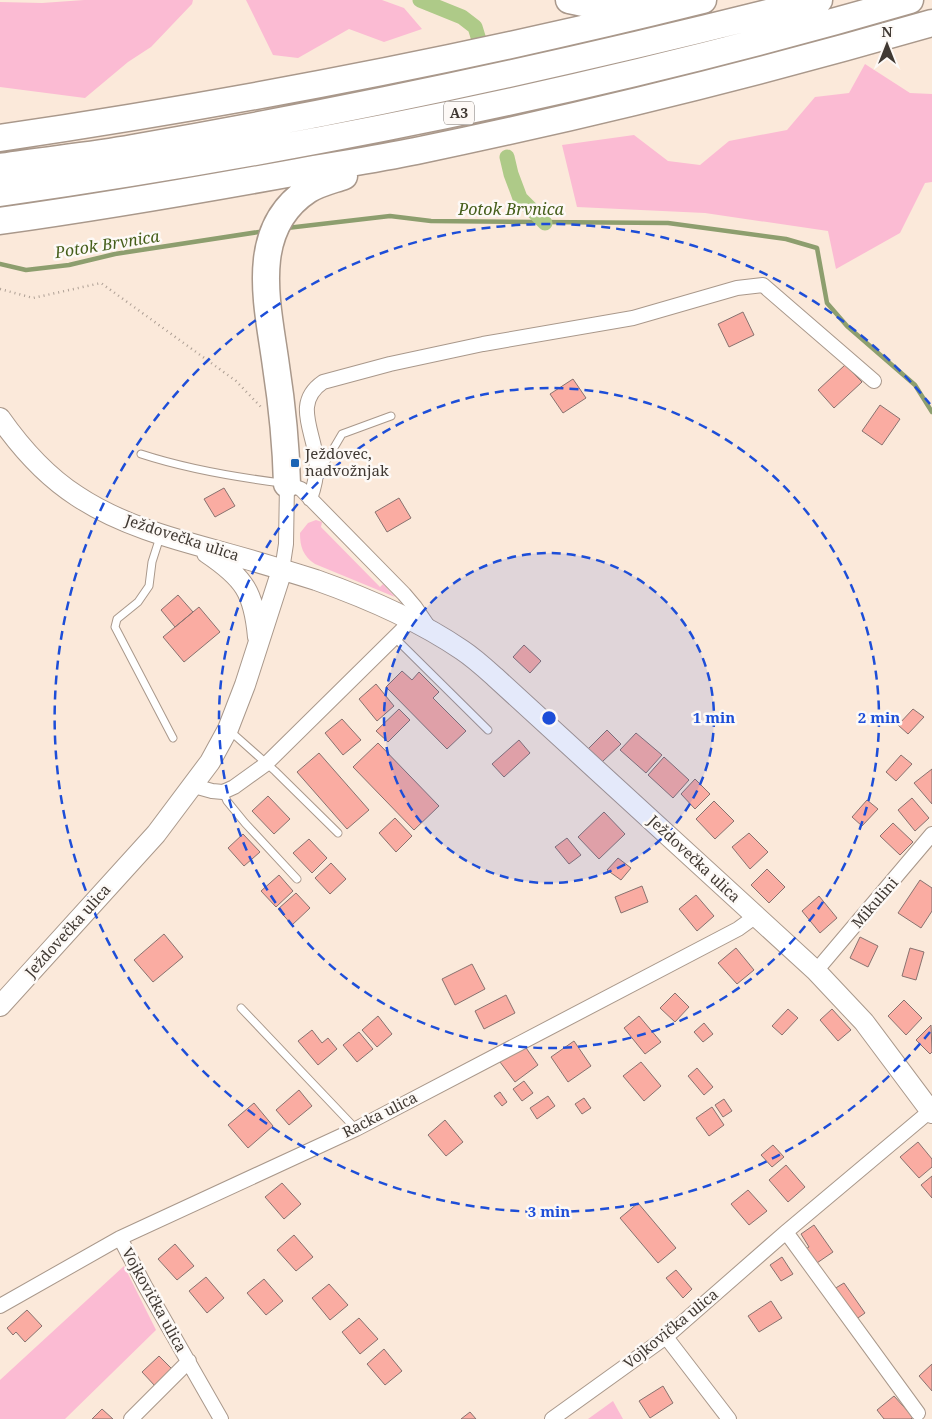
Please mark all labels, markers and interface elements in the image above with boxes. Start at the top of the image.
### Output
north arrow [862,20,912,70]
text: N [881,22,893,41]
road number: A3 [444,102,474,125]
water label: Potok Brvnica [457,198,564,220]
water label: Potok Brvnica [52,225,162,263]
place label: Ježdovec, nadvožnjak [304,443,389,480]
marker: Ježdovec, nadvožnjak [289,457,301,469]
street label: Ježdovečka ulica [122,509,242,565]
text: 1 min [693,707,735,727]
text: 2 min [858,707,900,727]
centre of rings [540,709,558,727]
street label: Ježdovečka ulica [644,810,745,906]
street label: Mikulini [847,873,902,932]
street label: Ježdovečka ulica [19,879,114,982]
street label: Racka ulica [339,1087,420,1142]
text: 3 min [528,1201,570,1221]
street label: Vojkovička ulica [118,1244,192,1355]
street label: Vojkovička ulica [619,1284,722,1373]

